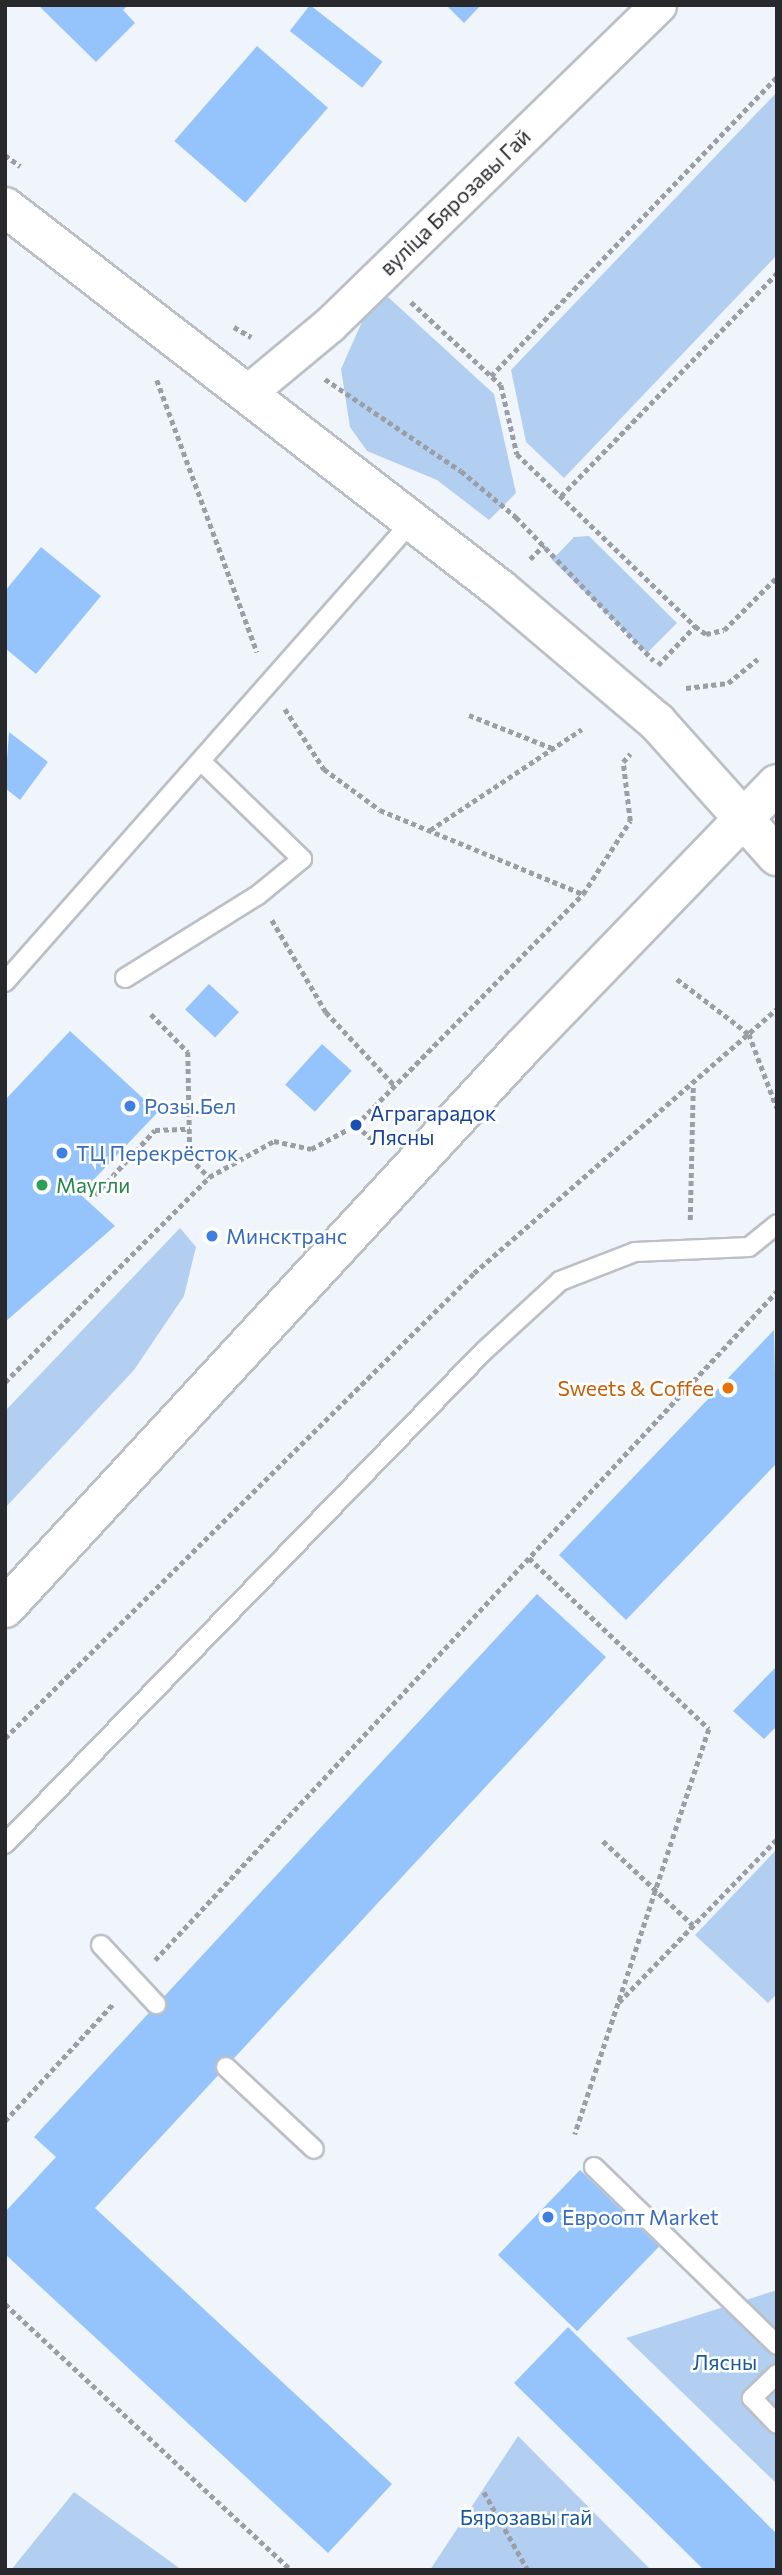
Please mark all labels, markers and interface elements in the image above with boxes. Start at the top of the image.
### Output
street label: вуліца Бярозавы Гай [375,124,535,280]
place label: Розы.Бел [144,1093,236,1119]
marker: Розы.Бел [122,1098,138,1114]
place label: Аграгарадок Лясны [370,1100,496,1150]
marker: Аграгарадок Лясны [348,1117,364,1133]
place label: ТЦ Перекрёсток [76,1140,238,1166]
marker: ТЦ Перекрёсток [54,1145,70,1161]
place label: Маугли [56,1172,130,1198]
marker: Маугли [34,1177,50,1193]
place label: Минсктранс [226,1223,347,1249]
marker: Минсктранс [204,1228,220,1244]
place label: Sweets & Coffee [558,1375,714,1401]
marker: Sweets & Coffee [720,1380,736,1396]
place label: Евроопт Market [562,2204,719,2230]
marker: Евроопт Market [540,2209,556,2225]
park label: Лясны [693,2349,757,2375]
park label: Бярозавы гай [460,2504,592,2530]

